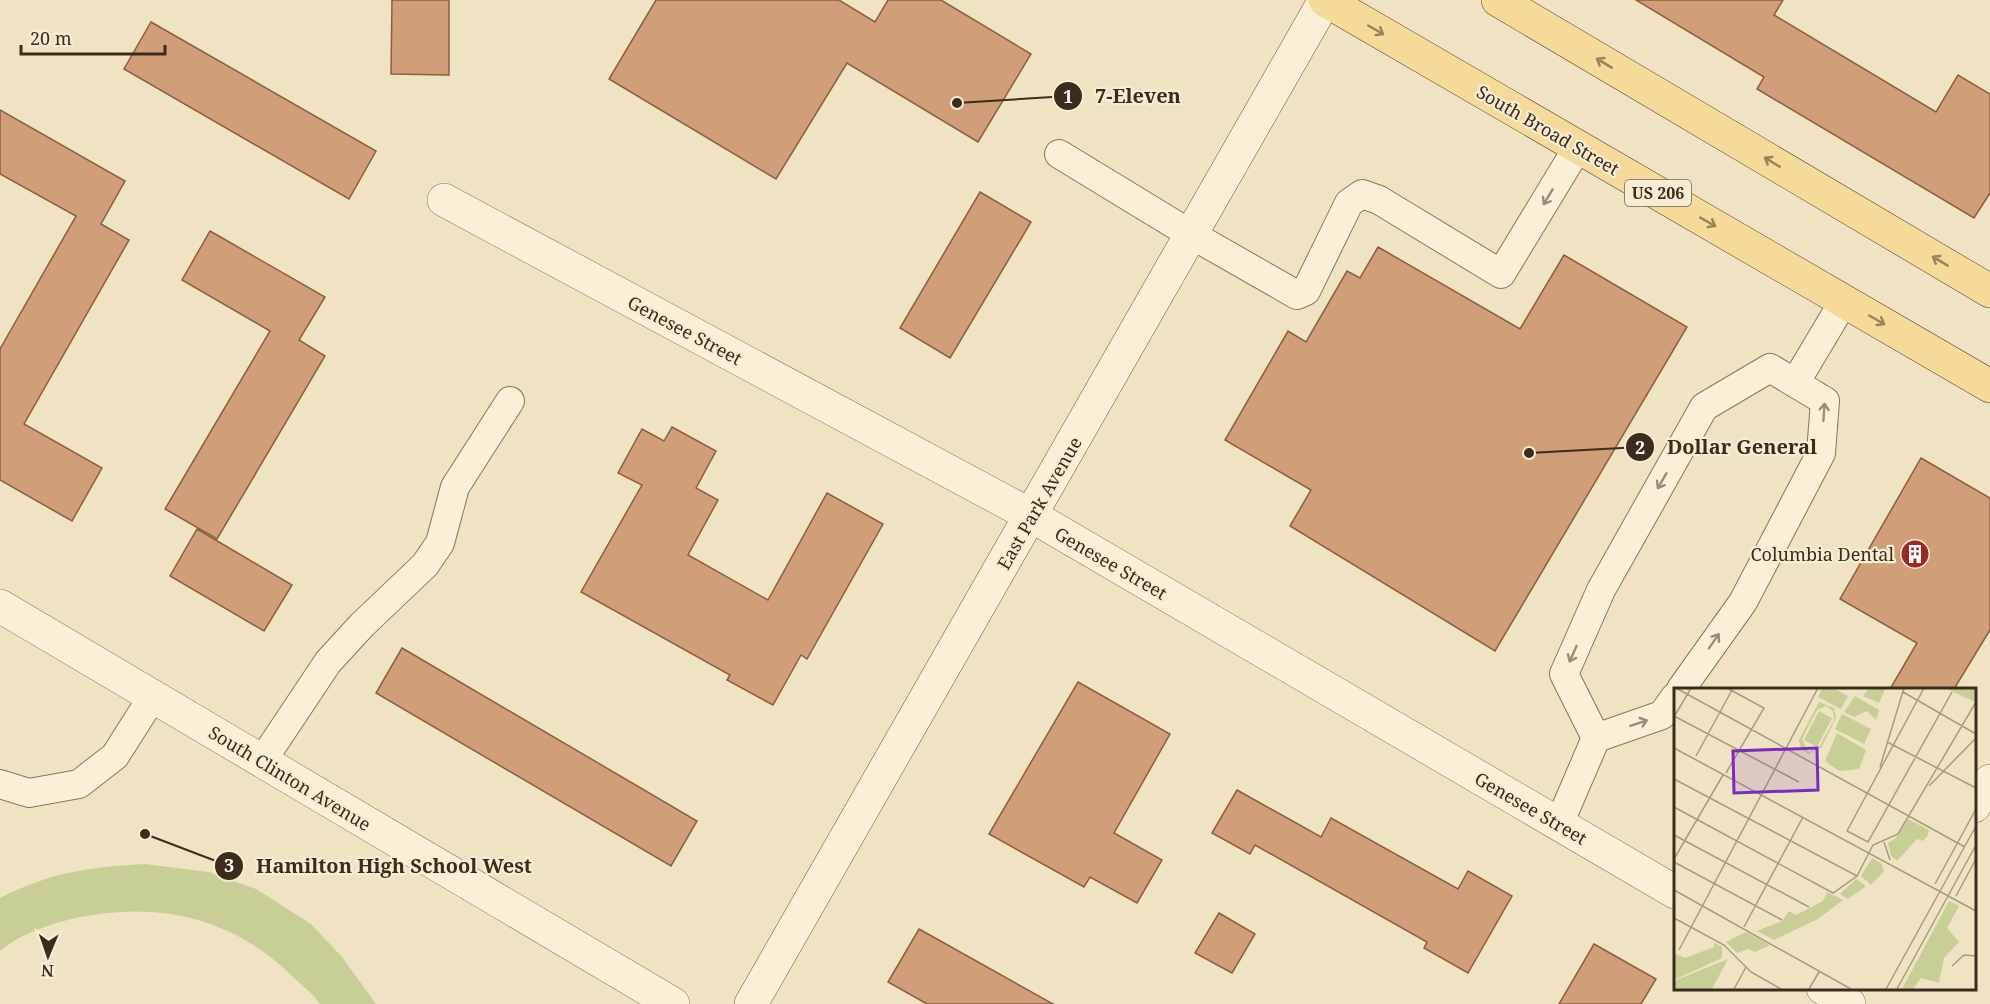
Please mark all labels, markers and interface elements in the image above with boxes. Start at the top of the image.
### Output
scale bar [21,18,165,56]
one-way arrow [1367,24,1384,36]
text: 20 m [30,26,72,50]
one-way arrow [1596,56,1613,68]
callout: 7-Eleven [1053,77,1193,115]
street label: South Broad Street [1472,79,1624,181]
text: 7-Eleven [1095,82,1181,109]
text: 1 [1063,84,1073,108]
one-way arrow [1764,155,1781,167]
road number: US 206 [1625,180,1691,206]
one-way arrow [1541,188,1553,205]
one-way arrow [1699,216,1716,228]
one-way arrow [1932,255,1949,267]
street label: Genesee Street [624,290,746,370]
one-way arrow [1868,314,1885,326]
one-way arrow [1819,402,1830,422]
callout: Dollar General [1625,428,1829,466]
street label: East Park Avenue [991,432,1087,574]
text: Dollar General [1667,433,1817,460]
text: 2 [1635,435,1645,459]
one-way arrow [1656,472,1668,489]
street label: Genesee Street [1050,521,1172,605]
building icon: Columbia Dental [1899,538,1931,570]
place label: Columbia Dental [1751,542,1894,566]
one-way arrow [1708,634,1721,650]
one-way arrow [1566,645,1578,663]
inset map [1674,688,1975,989]
one-way arrow [1629,716,1648,727]
street label: South Clinton Avenue [204,720,376,836]
street label: Genesee Street [1470,766,1592,850]
callout: Hamilton High School West [214,847,543,885]
text: Hamilton High School West [256,852,532,879]
text: 3 [224,853,234,877]
north arrow [18,926,78,986]
text: N [40,960,54,982]

